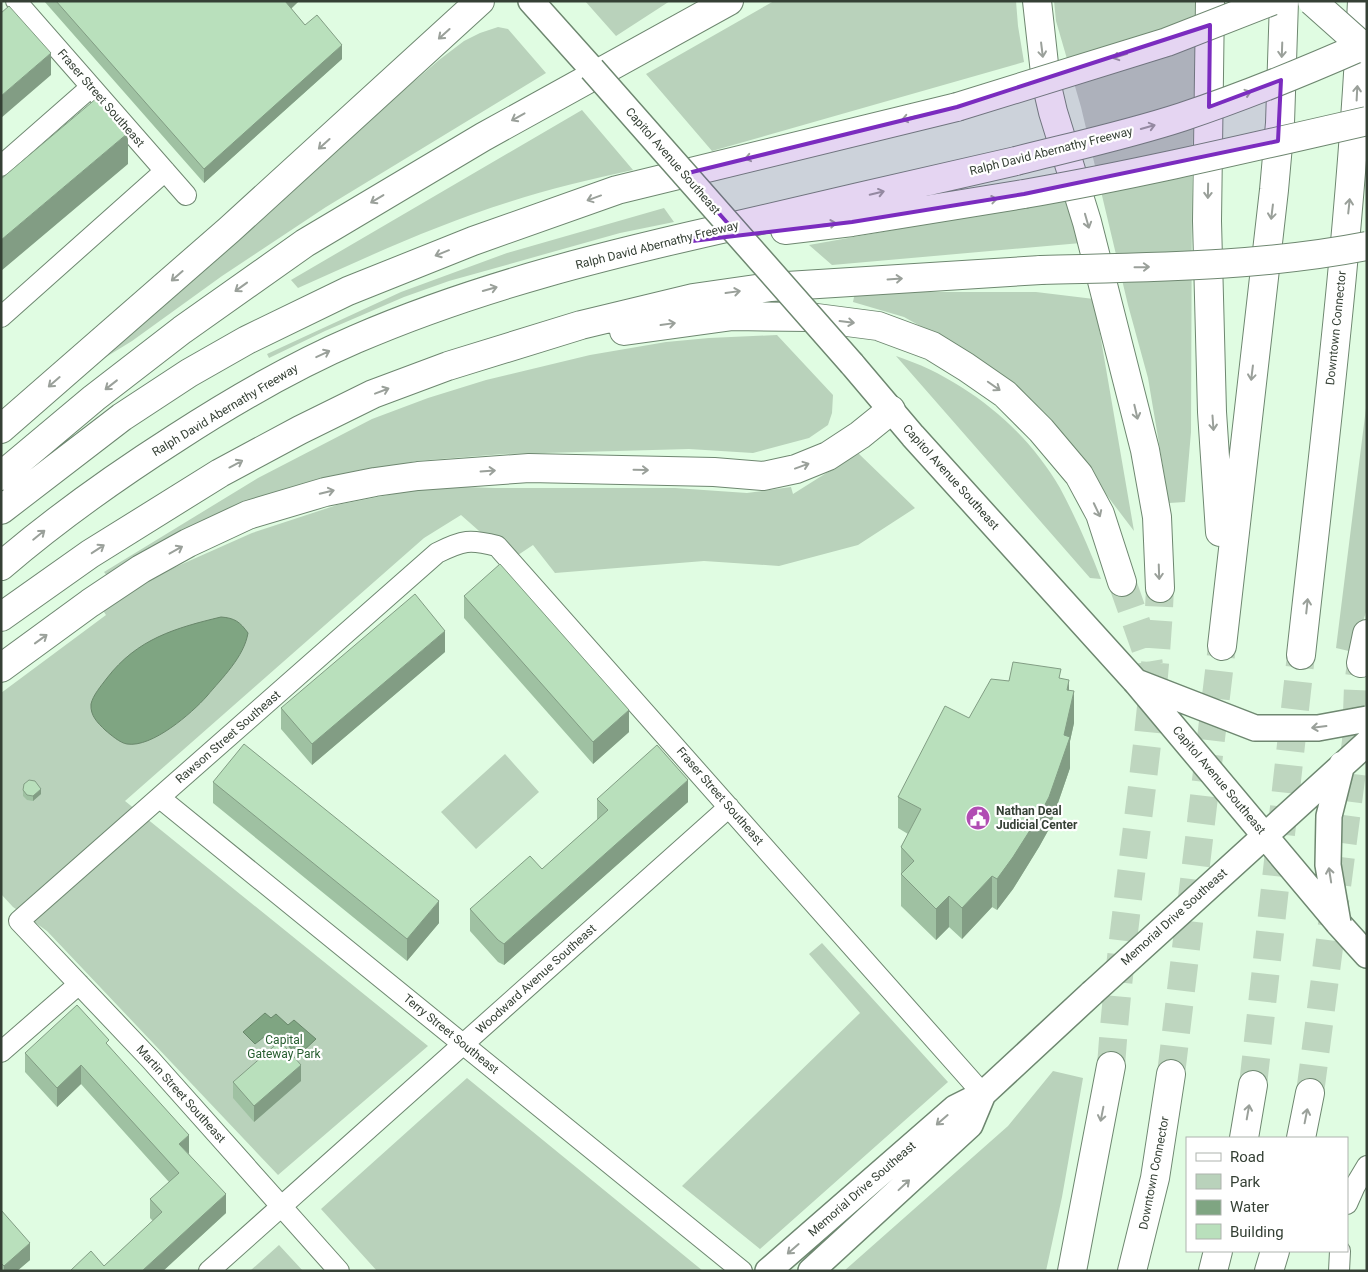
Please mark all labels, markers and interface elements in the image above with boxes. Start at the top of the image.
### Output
one-way arrow [437,28,450,40]
one-way arrow [1037,41,1047,57]
one-way arrow [1278,42,1287,58]
street label: Fraser Street Southeast [55,46,147,150]
one-way arrow [1113,52,1129,62]
one-way arrow [1352,85,1361,101]
one-way arrow [1235,89,1251,98]
street label: Capitol Avenue Southeast [623,105,723,217]
one-way arrow [510,112,525,122]
one-way arrow [902,114,918,123]
one-way arrow [1139,121,1155,131]
street label: Ralph David Abernathy Freeway [968,124,1134,178]
one-way arrow [317,138,330,149]
one-way arrow [744,153,760,162]
one-way arrow [1203,182,1213,199]
one-way arrow [868,188,884,197]
one-way arrow [587,194,603,203]
one-way arrow [981,194,997,204]
one-way arrow [371,195,385,205]
one-way arrow [1344,198,1354,214]
one-way arrow [1267,204,1277,220]
one-way arrow [1082,212,1092,228]
street label: Ralph David Abernathy Freeway [574,218,740,272]
one-way arrow [821,219,837,229]
one-way arrow [435,249,450,259]
one-way arrow [1134,262,1150,272]
one-way arrow [170,270,183,281]
street label: Downtown Connector [1323,270,1349,386]
one-way arrow [886,275,902,284]
one-way arrow [234,282,248,292]
one-way arrow [482,284,498,293]
one-way arrow [724,287,740,297]
one-way arrow [839,317,855,327]
one-way arrow [660,319,676,329]
one-way arrow [315,349,330,359]
street label: Ralph David Abernathy Freeway [150,361,301,459]
one-way arrow [1247,365,1257,381]
one-way arrow [48,377,61,388]
one-way arrow [104,380,118,390]
one-way arrow [987,381,1001,391]
one-way arrow [373,386,389,395]
one-way arrow [1132,403,1141,419]
one-way arrow [1208,415,1218,431]
street label: Capitol Avenue Southeast [900,421,1002,533]
one-way arrow [229,459,244,469]
one-way arrow [794,461,809,470]
one-way arrow [480,466,496,475]
one-way arrow [633,466,649,475]
one-way arrow [319,487,335,496]
one-way arrow [1093,502,1102,517]
one-way arrow [32,530,45,541]
one-way arrow [91,544,105,554]
one-way arrow [168,545,183,554]
one-way arrow [1155,564,1164,580]
one-way arrow [1302,599,1311,615]
one-way arrow [33,634,47,644]
street label: Rawson Street Southeast [173,688,283,786]
one-way arrow [1311,722,1327,732]
street label: Capitol Avenue Southeast [1170,723,1268,837]
street label: Fraser Street Southeast [674,744,766,848]
place label: Nathan Deal Judicial Center [996,804,1078,832]
public building icon: Nathan Deal Judicial Center [965,805,991,831]
street label: Memorial Drive Southeast [1118,866,1230,968]
one-way arrow [1325,867,1335,883]
street label: Woodward Avenue Southeast [473,921,599,1037]
street label: Terry Street Southeast [401,991,502,1077]
park label: Capital Gateway Park [247,1033,322,1061]
street label: Martin Street Southeast [133,1042,229,1146]
one-way arrow [1244,1104,1254,1120]
one-way arrow [1096,1106,1106,1122]
one-way arrow [1301,1108,1311,1124]
one-way arrow [935,1114,948,1126]
street label: Downtown Connector [1136,1115,1172,1231]
legend [1186,1137,1348,1252]
street label: Memorial Drive Southeast [805,1139,919,1239]
text: Road [1230,1148,1264,1166]
text: Park [1230,1173,1261,1191]
one-way arrow [898,1179,911,1191]
text: Water [1230,1198,1269,1216]
text: Building [1230,1223,1284,1241]
one-way arrow [786,1244,799,1255]

